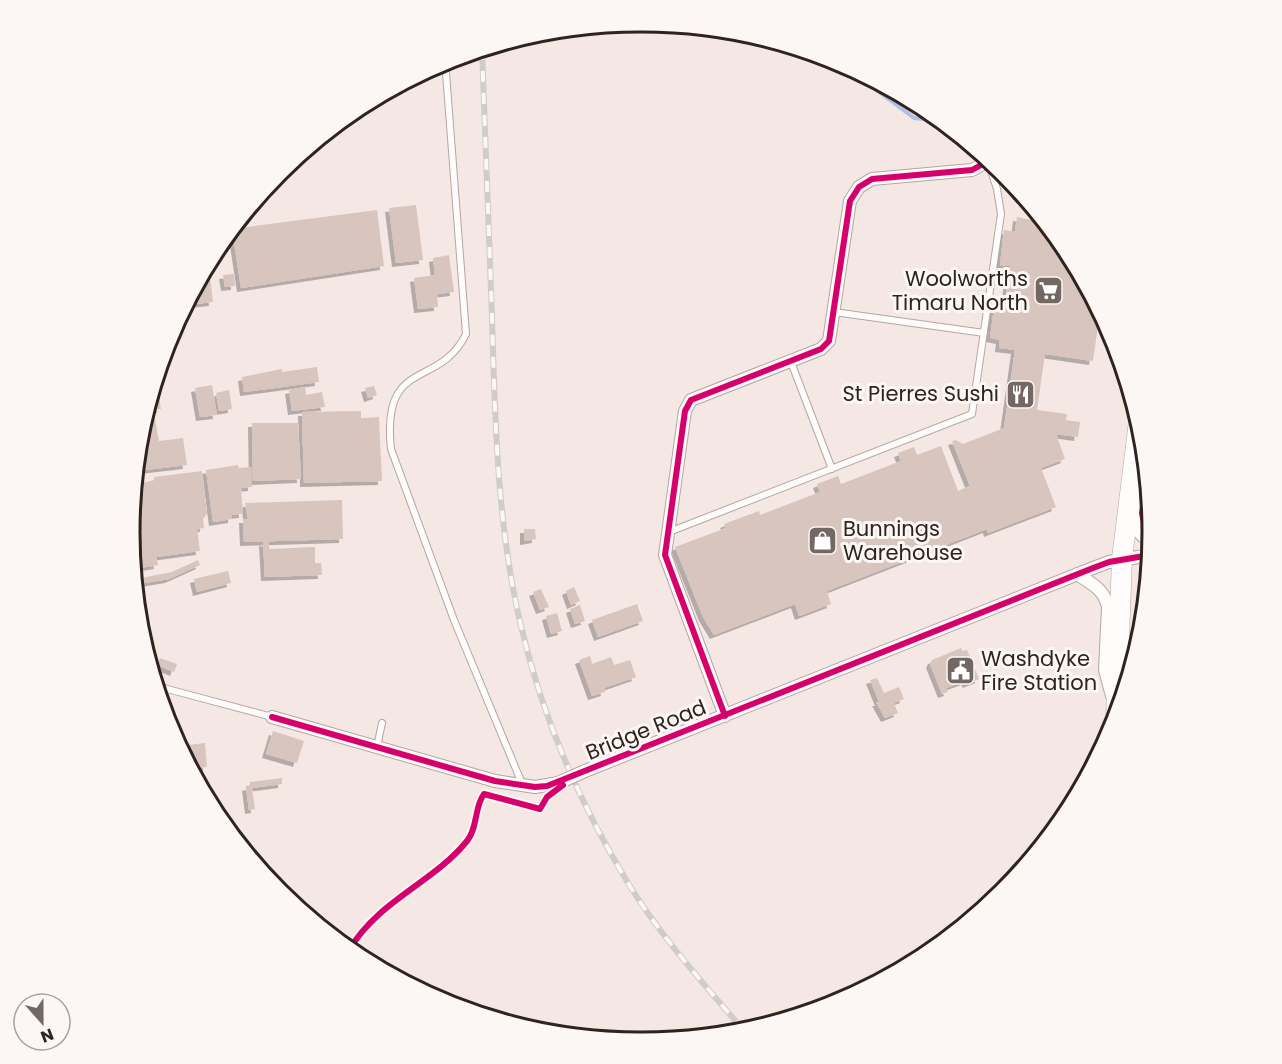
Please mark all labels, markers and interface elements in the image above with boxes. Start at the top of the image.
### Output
place label: Woolworths Timaru North [892,264,1028,317]
supermarket icon: Woolworths Timaru North [1033,275,1065,307]
restaurant icon: St Pierres Sushi [1004,378,1036,410]
place label: St Pierres Sushi [842,379,999,408]
place label: Bunnings Warehouse [843,514,963,567]
shop icon: Bunnings Warehouse [806,525,838,557]
place label: Washdyke Fire Station [981,644,1097,697]
public building icon: Washdyke Fire Station [944,655,976,687]
street label: Bridge Road [581,692,710,767]
north arrow [12,992,72,1052]
text: N [37,1023,57,1048]

